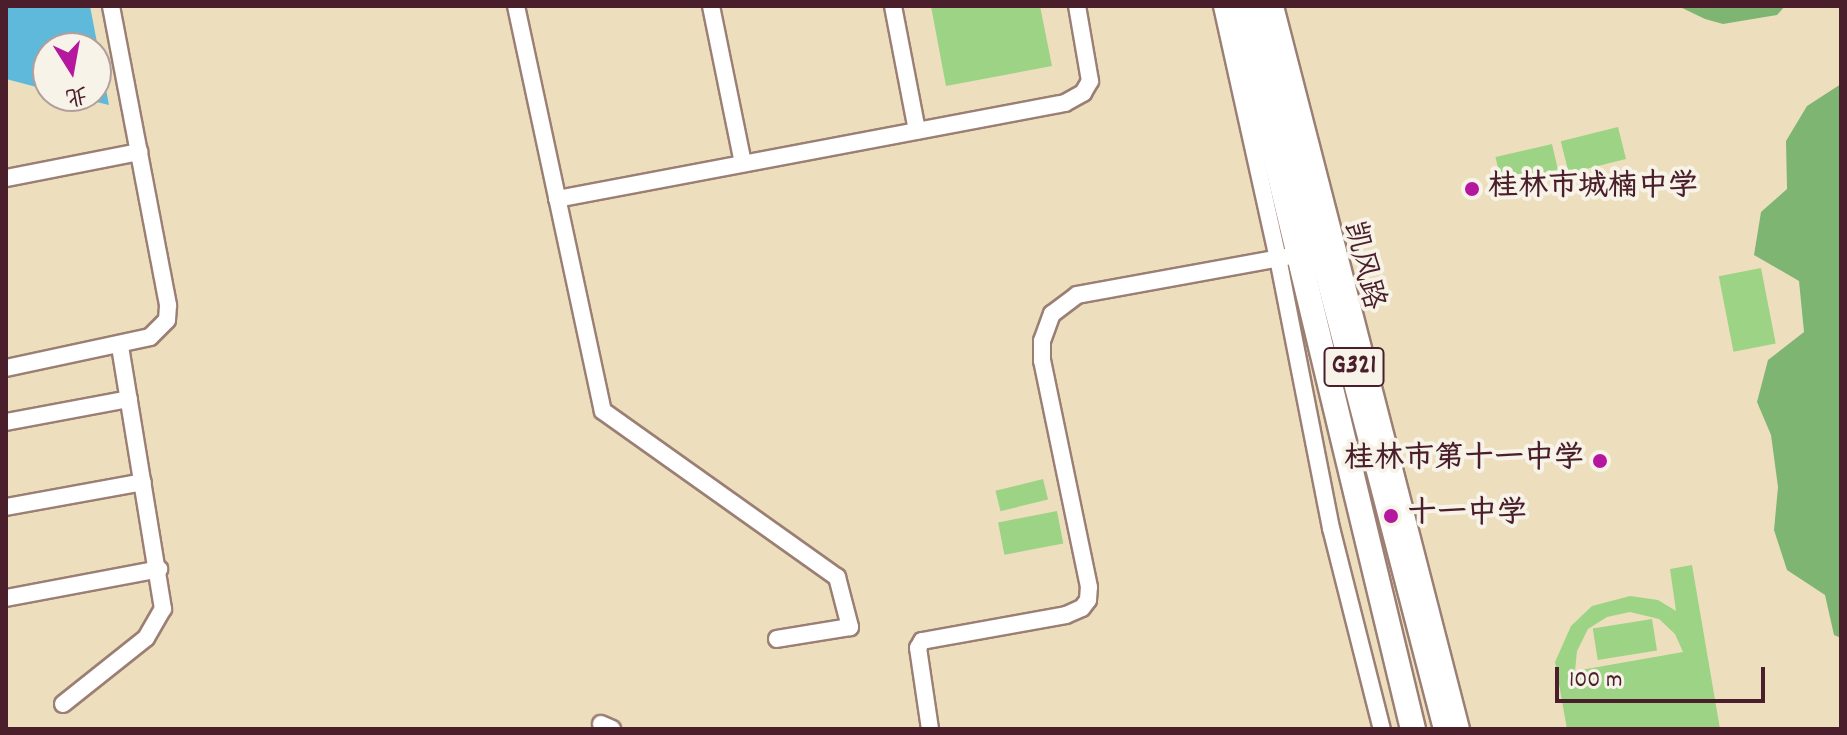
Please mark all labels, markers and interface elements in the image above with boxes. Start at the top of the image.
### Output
north arrow [32,32,112,112]
text: 北 [63,77,90,111]
place label: 桂林市城楠中学 [1488,171,1698,207]
marker: 桂林市城楠中学 [1463,180,1481,198]
street label: 凯风路 [1333,218,1389,314]
road number: G321 [1322,343,1386,391]
place label: 桂林市第十一中学 [1344,443,1584,479]
marker: 桂林市第十一中学 [1591,452,1609,470]
place label: 十一中学 [1407,498,1527,534]
marker: 十一中学 [1382,507,1400,525]
scale bar [1559,651,1769,701]
text: 100 m [1569,664,1622,698]

